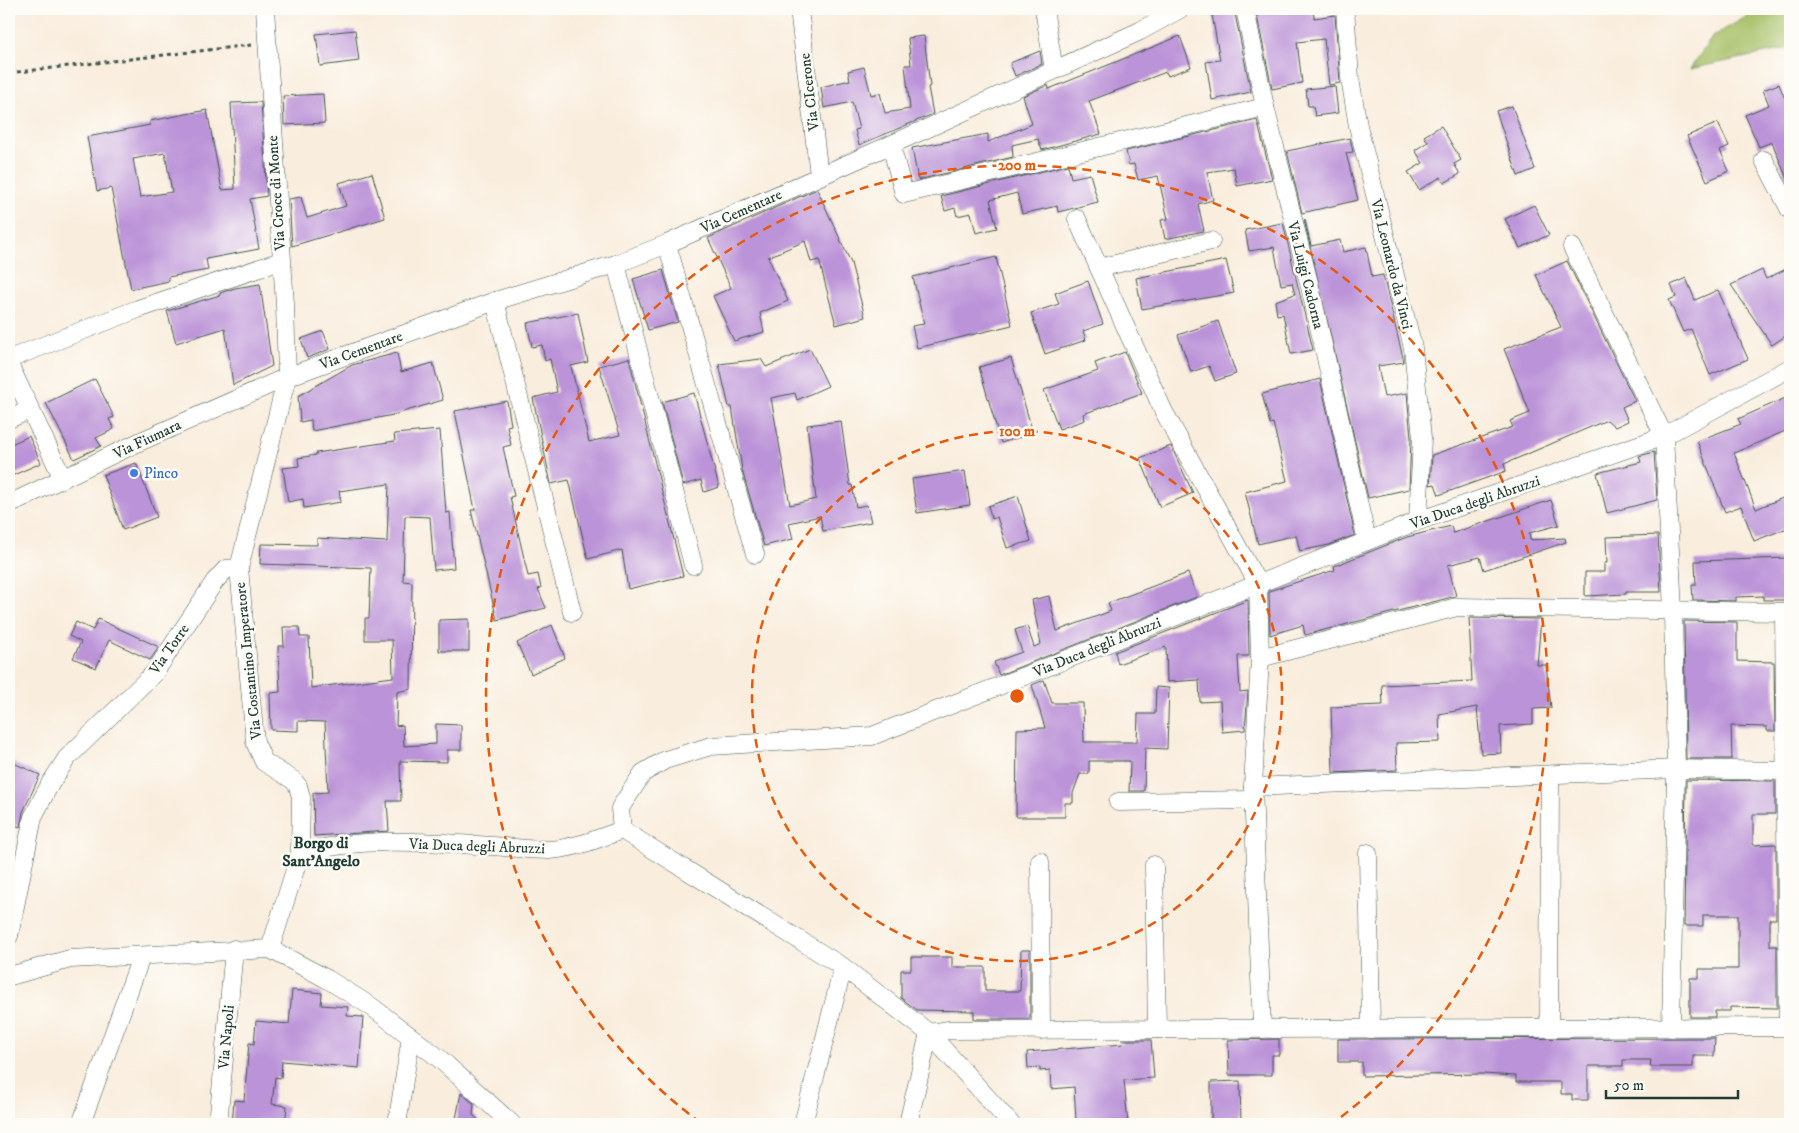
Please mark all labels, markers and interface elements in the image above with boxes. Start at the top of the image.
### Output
street label: Via CIcerone [795,52,824,133]
street label: Via Croce di Monte [263,135,290,252]
text: 200 m [998,156,1037,175]
street label: Via Cementare [697,185,785,238]
street label: Via Leonardo da Vinci [1366,196,1417,331]
street label: Via Luigi Cadorna [1283,218,1328,331]
street label: Via Cementare [316,327,405,375]
street label: Via Fiumara [109,415,185,464]
text: 100 m [999,422,1036,441]
place label: Pinco [144,464,178,483]
marker: Pinco [128,467,140,479]
street label: Via Duca degli Abruzzi [1407,471,1543,534]
street label: Via Costantino Imperatore [231,581,266,742]
street label: Via Duca degli Abruzzi [1030,613,1164,682]
street label: Via Torre [145,620,194,679]
centre of rings [1008,687,1026,705]
district label: Borgo di Sant'Angelo [282,833,360,871]
street label: Via Duca degli Abruzzi [408,835,545,858]
street label: Via Napoli [214,1004,239,1071]
scale bar [1606,1068,1739,1100]
text: 50 m [1614,1076,1644,1095]

